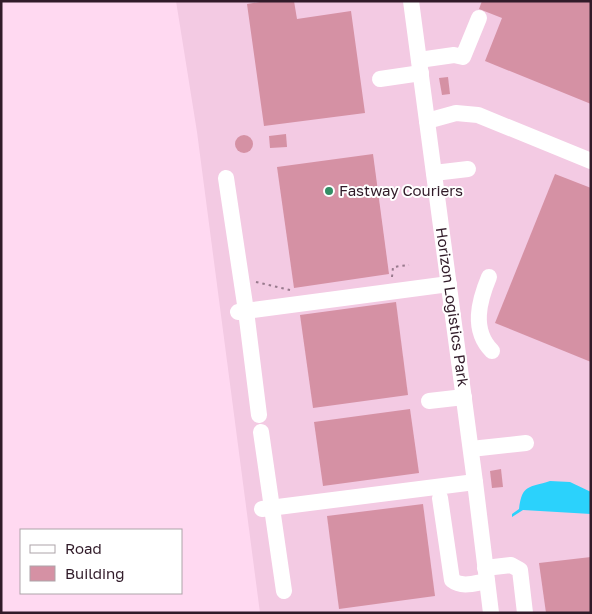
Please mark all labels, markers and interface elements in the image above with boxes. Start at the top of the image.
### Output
place label: Fastway Couriers [339,181,463,199]
marker: Fastway Couriers [323,185,335,197]
street label: Horizon Logistics Park [433,226,473,388]
legend [20,529,182,594]
text: Road [65,539,102,557]
text: Building [65,564,125,582]

